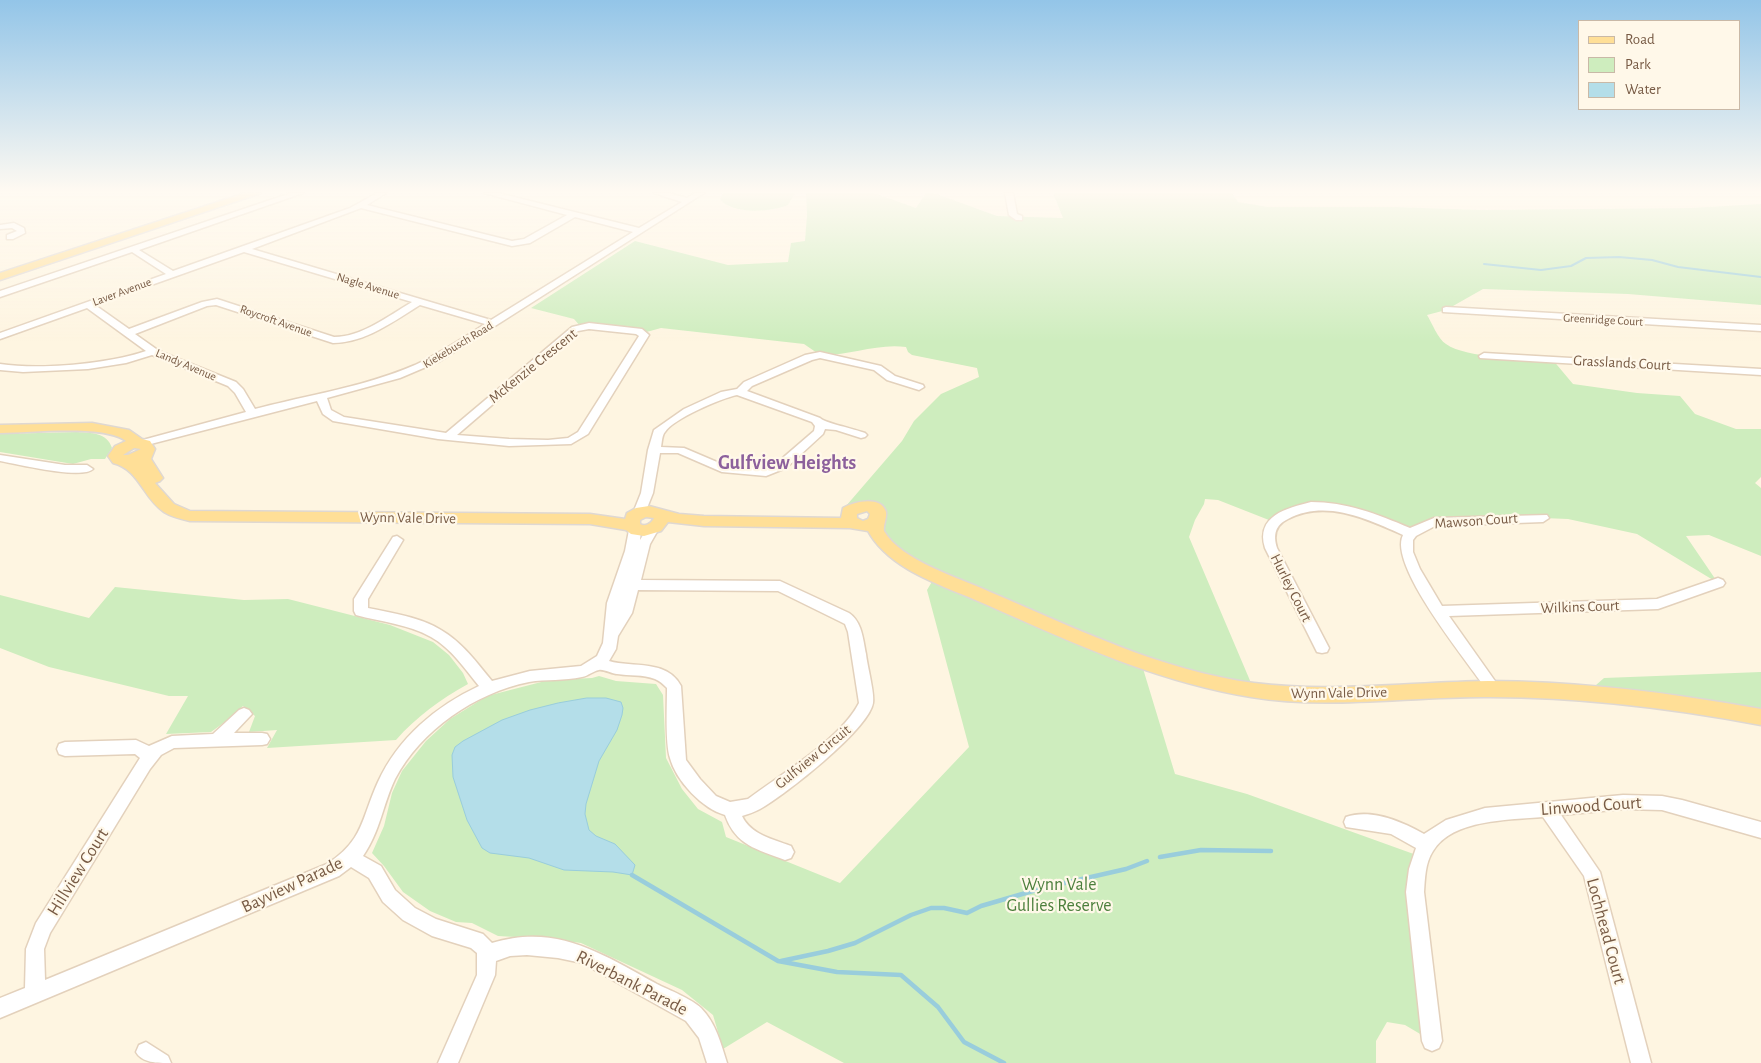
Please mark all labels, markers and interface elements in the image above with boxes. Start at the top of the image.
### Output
legend [1578,20,1741,110]
text: Road [1625,32,1655,47]
text: Park [1625,57,1651,72]
text: Water [1625,82,1661,97]
street label: Nagle Avenue [335,270,401,302]
street label: Laver Avenue [91,275,153,309]
street label: Roycroft Avenue [238,302,314,340]
street label: Greenridge Court [1563,311,1643,329]
street label: Kiekebusch Road [420,318,496,372]
street label: McKenzie Crescent [485,325,581,407]
street label: Landy Avenue [153,346,219,384]
street label: Grasslands Court [1573,351,1671,375]
district label: Gulfview Heights [718,451,856,475]
street label: Wynn Vale Drive [360,508,456,528]
street label: Mawson Court [1434,509,1518,533]
street label: Hurley Court [1266,551,1316,625]
street label: Wilkins Court [1540,597,1620,617]
street label: Wynn Vale Drive [1291,683,1387,703]
street label: Gulfview Circuit [771,721,855,793]
street label: Linwood Court [1540,792,1642,820]
street label: Hillview Court [43,824,113,920]
street label: Bayview Parade [238,852,346,918]
park label: Wynn Vale Gullies Reserve [1006,874,1112,916]
street label: Lochhead Court [1581,876,1631,986]
street label: Riverbank Parade [573,946,691,1020]

